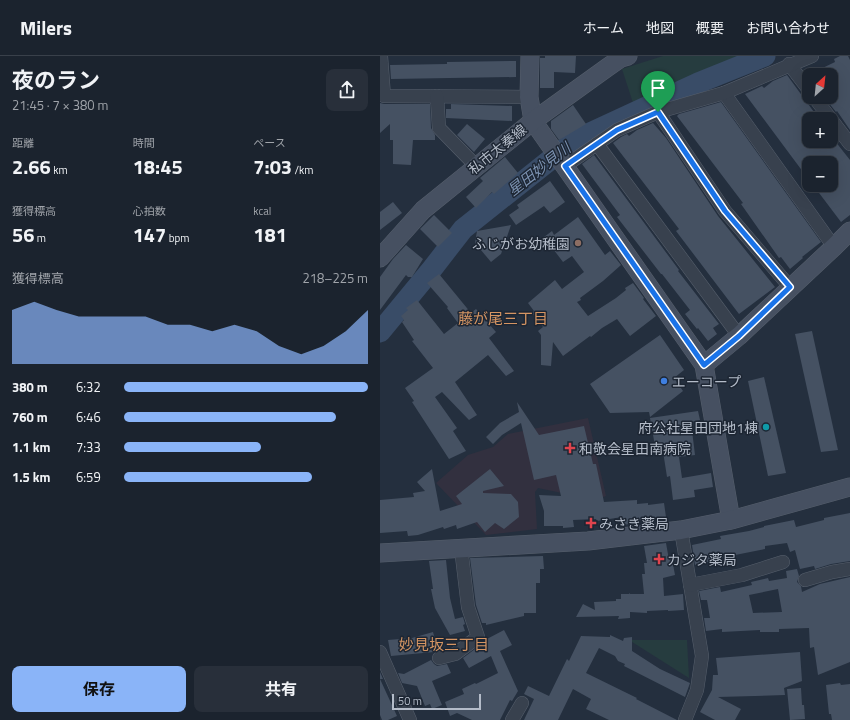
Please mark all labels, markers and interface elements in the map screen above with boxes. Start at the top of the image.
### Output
text: Milers [20,13,72,42]
text: ホーム [582,17,624,38]
text: 地図 [646,17,674,38]
text: 概要 [696,17,724,38]
text: お問い合わせ [746,17,830,38]
text: 夜のラン [12,63,100,97]
north arrow [802,68,838,104]
map controls [802,68,838,192]
button: share [326,69,368,111]
pin [641,71,675,112]
icon: arrive [647,77,669,99]
text: 21:45 · 7 × 380 m [12,95,108,115]
button: + [802,112,838,148]
street label: 私市太秦線 [463,119,531,179]
text: 距離 [12,135,34,151]
text: 時間 [133,135,155,151]
text: ペース [253,135,286,151]
water label: 星田妙見川 [502,136,577,201]
text: 2.66 [12,151,51,182]
text: 18:45 [133,151,183,182]
text: 7:03 [253,151,292,182]
button: − [802,156,838,192]
text: km [51,162,68,178]
text: /km [292,162,313,178]
text: 獲得標高 [12,203,56,219]
text: 心拍数 [133,203,166,219]
text: kcal [253,203,271,219]
text: 56 [12,219,34,250]
text: 147 [133,219,166,250]
text: 181 [253,219,287,250]
text: m [34,230,46,246]
text: bpm [166,230,189,246]
place label: ふじがお幼稚園 [472,233,570,254]
marker: ふじがお幼稚園 [573,238,583,248]
text: 獲得標高 [12,268,64,288]
text: 218–225 m [302,268,368,288]
district label: 藤が尾三丁目 [458,307,548,330]
place label: エーコープ [672,371,741,392]
marker: エーコープ [659,376,669,386]
text: 380 m [12,377,48,397]
text: 6:32 [76,377,101,397]
text: 760 m [12,407,48,427]
text: 6:46 [76,407,101,427]
place label: 府公社星田団地1棟 [638,417,758,438]
marker: 府公社星田団地1棟 [761,422,771,432]
text: 1.1 km [12,437,50,457]
text: 7:33 [76,437,101,457]
place label: 和敬会星田南病院 [579,438,691,459]
marker: 和敬会星田南病院 [564,442,576,454]
text: 1.5 km [12,467,50,487]
text: 6:59 [76,467,101,487]
place label: みさき薬局 [599,513,669,534]
marker: みさき薬局 [586,518,596,528]
place label: カジタ薬局 [667,549,737,570]
marker: カジタ薬局 [654,554,664,564]
district label: 妙見坂三丁目 [399,633,489,656]
button: 保存 [12,666,186,712]
button: 共有 [194,666,368,712]
scale bar [392,692,481,711]
text: 50 m [398,693,422,709]

